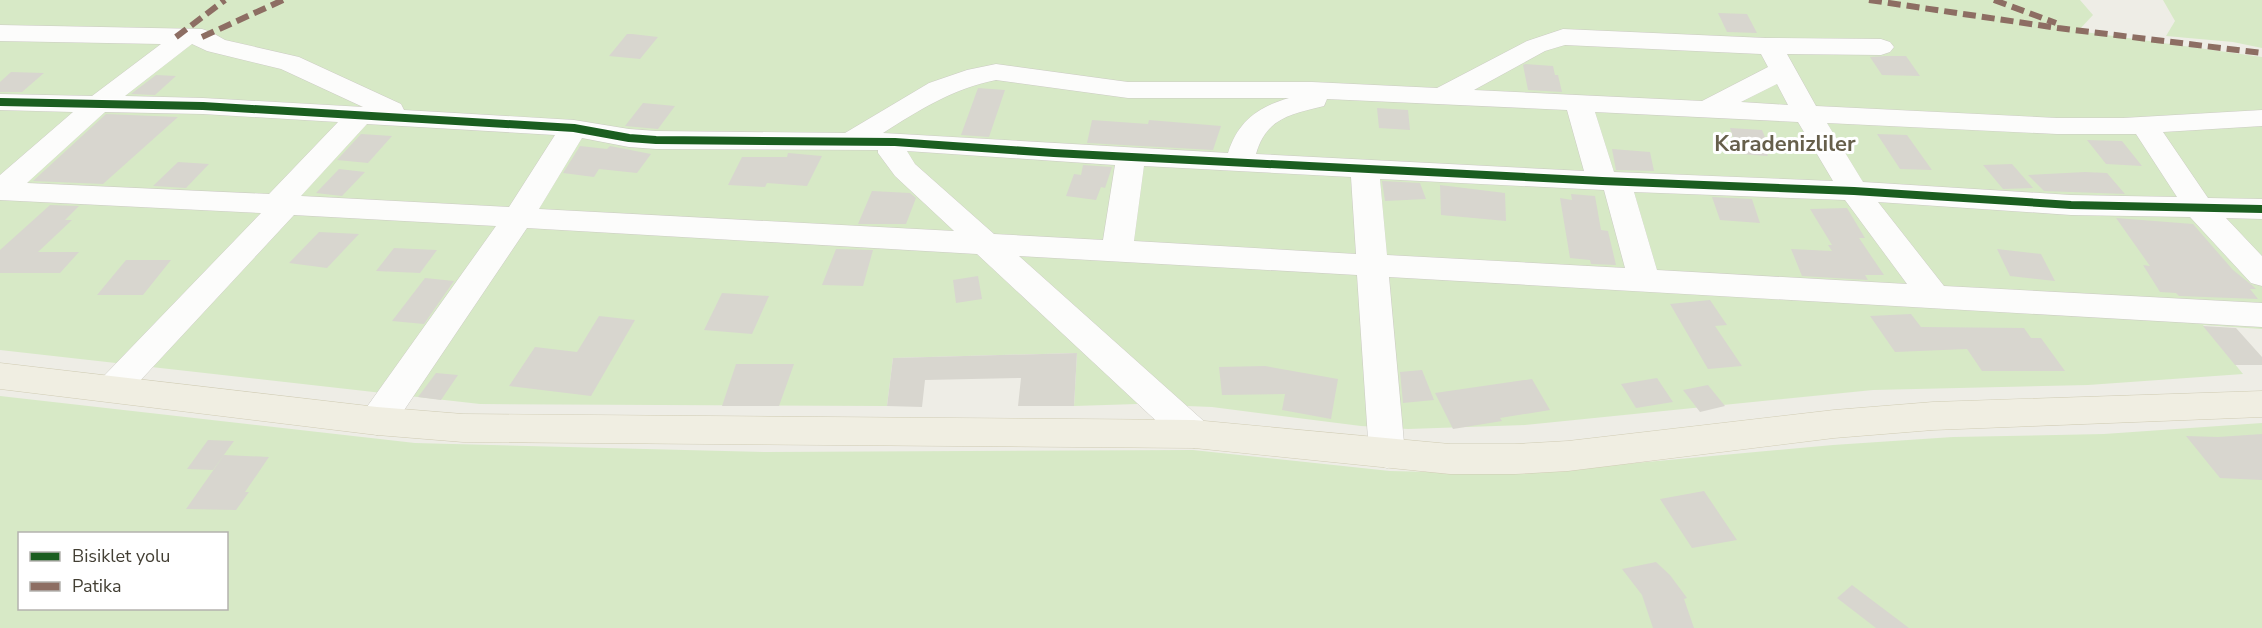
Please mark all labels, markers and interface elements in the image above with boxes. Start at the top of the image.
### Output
district label: Karadenizliler [1714,129,1856,159]
legend [18,532,228,610]
text: Bisiklet yolu [72,544,170,568]
text: Patika [72,574,121,598]

